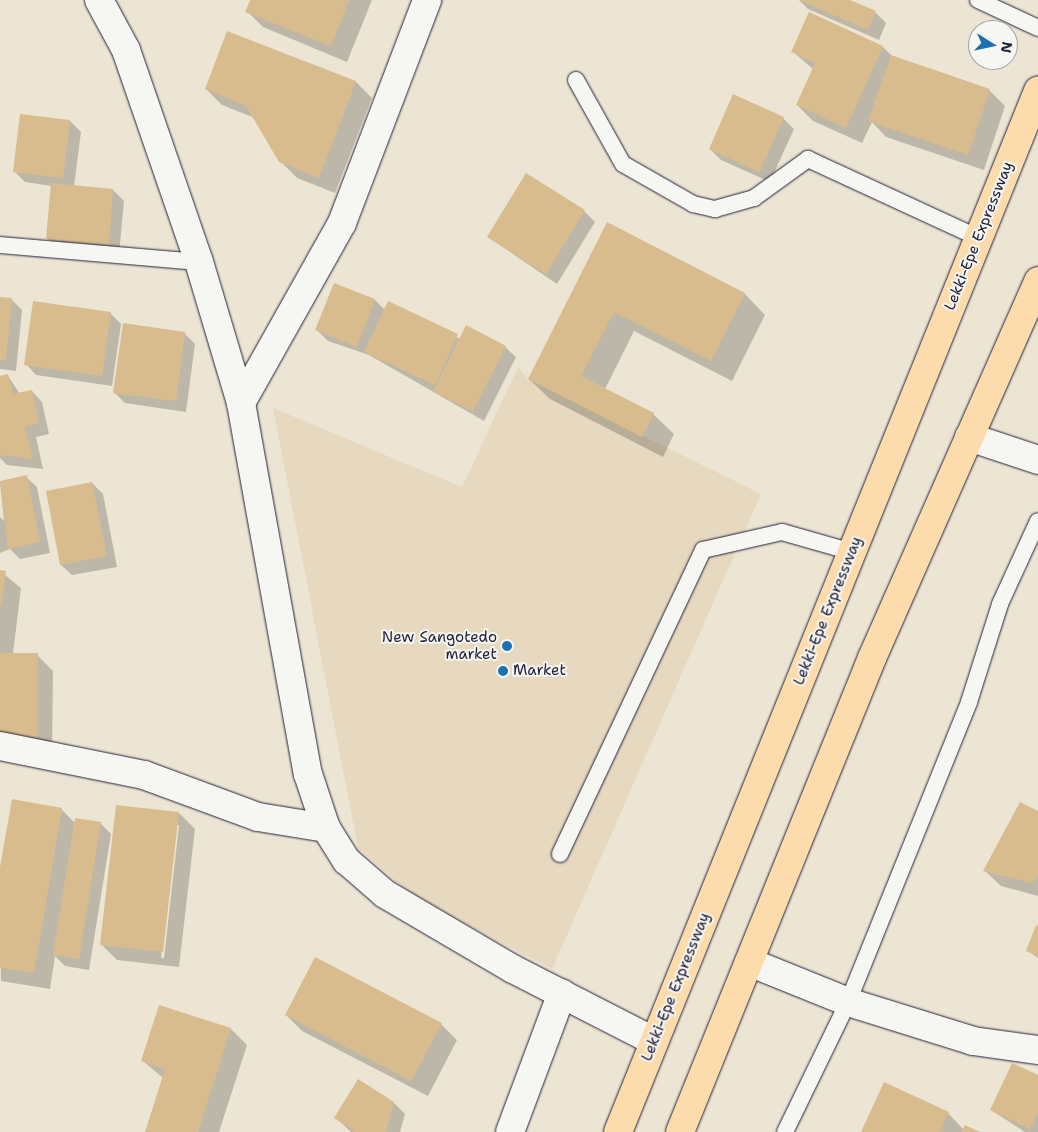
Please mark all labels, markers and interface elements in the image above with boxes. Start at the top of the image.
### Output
north arrow [968,20,1018,70]
text: N [997,40,1017,54]
street label: Lekki-Epe Expressway [941,159,1017,313]
street label: Lekki-Epe Expressway [790,534,866,688]
place label: New Sangotedo market [382,628,497,663]
marker: New Sangotedo market [501,640,513,652]
place label: Market [513,662,566,680]
marker: Market [497,665,509,677]
street label: Lekki-Epe Expressway [638,910,714,1064]

